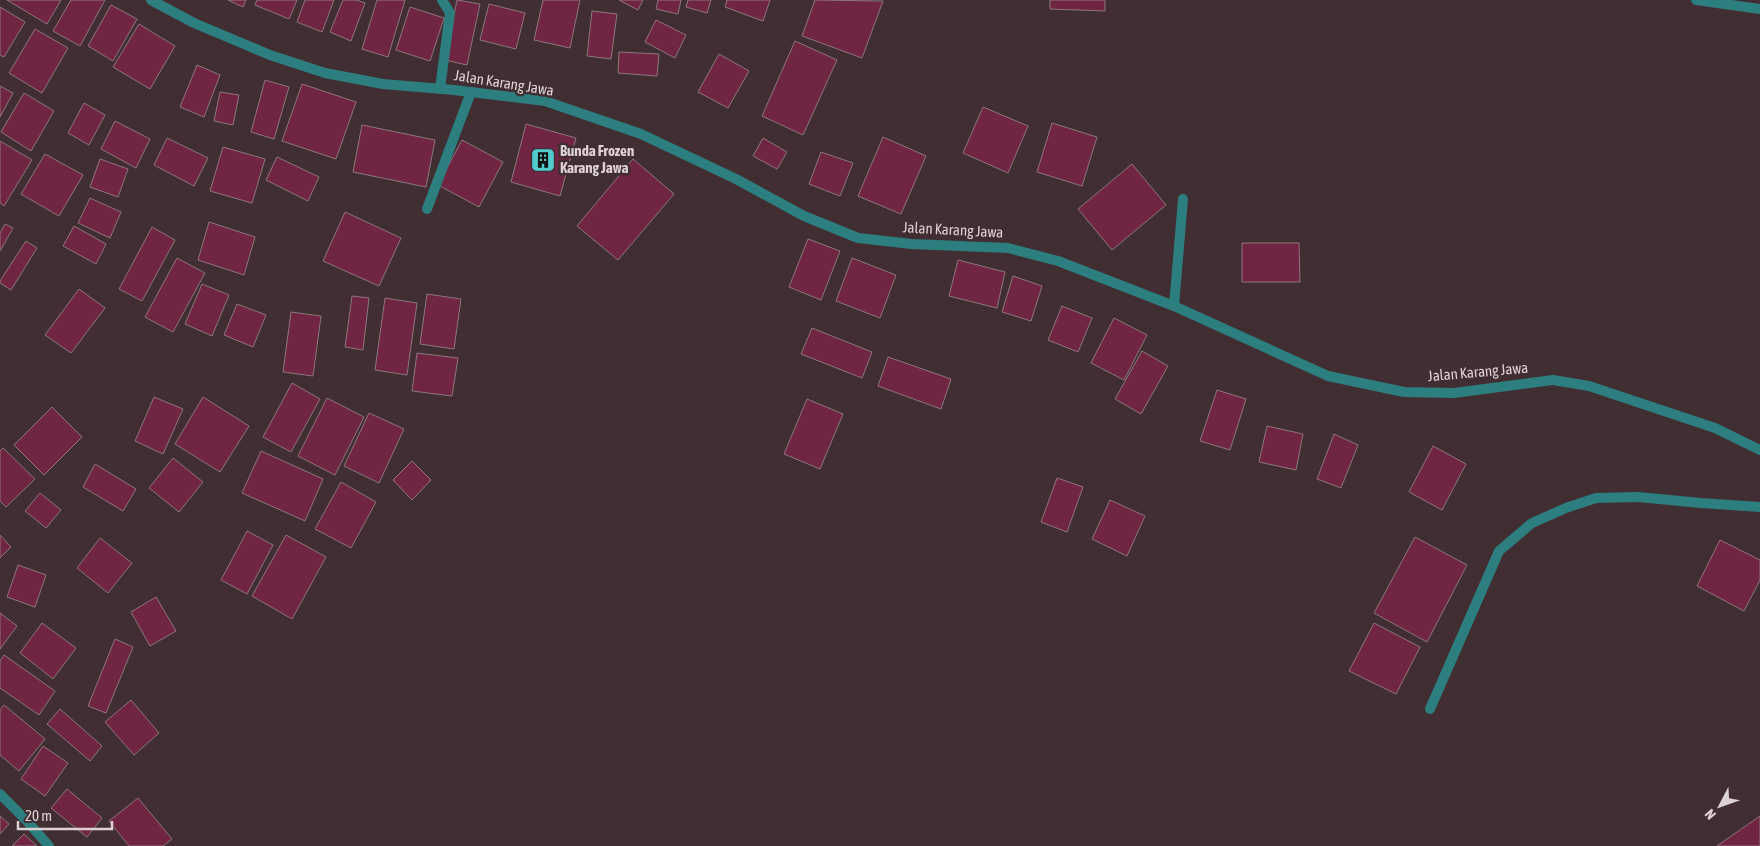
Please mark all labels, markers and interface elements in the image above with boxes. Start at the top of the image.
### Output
street label: Jalan Karang Jawa [453,66,555,99]
place label: Bunda Frozen Karang Jawa [560,142,634,176]
building icon: Bunda Frozen Karang Jawa [530,147,556,173]
street label: Jalan Karang Jawa [902,218,1004,241]
street label: Jalan Karang Jawa [1427,359,1529,384]
north arrow [1695,781,1745,831]
scale bar [18,798,111,830]
text: N [1701,806,1719,823]
text: 20 m [25,807,52,824]

